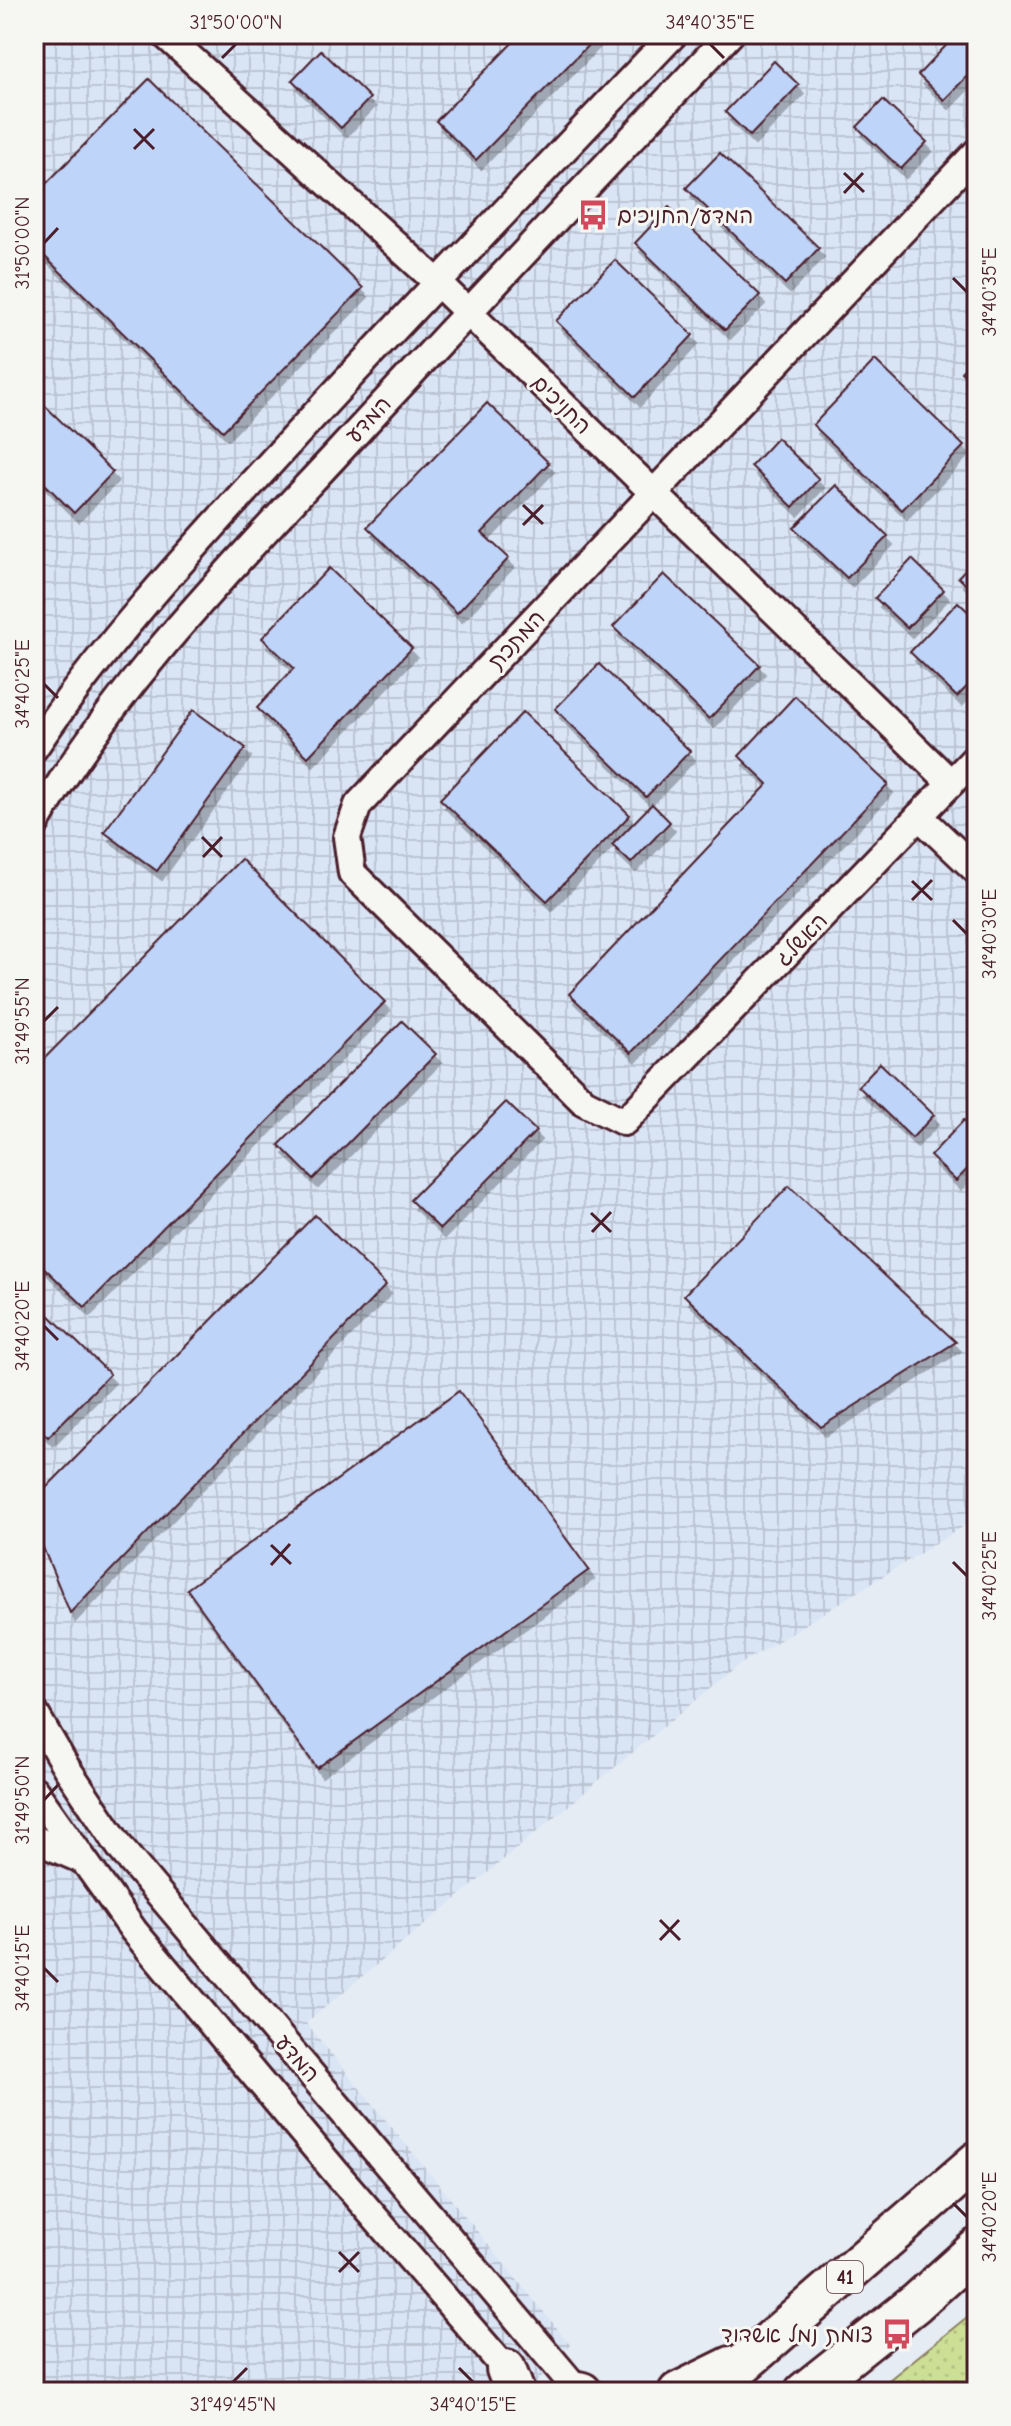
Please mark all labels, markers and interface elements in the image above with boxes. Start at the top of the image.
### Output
text: 31°50'00"N [190,11,282,34]
text: 34°40'35"E [665,11,755,34]
text: 31°50'00"N [11,197,34,289]
bus stop icon: המדע/החניכים [576,198,610,232]
place label: המדע/החניכים [617,203,753,229]
text: 34°40'35"E [978,247,1001,337]
street label: החניכים [526,370,596,440]
street label: המדע [341,391,397,448]
street label: המתכת [483,605,550,675]
text: 34°40'25"E [11,639,34,729]
text: 34°40'30"E [978,889,1001,979]
street label: האשלג [770,908,833,972]
text: 31°49'55"N [11,977,34,1065]
text: 34°40'20"E [11,1281,34,1371]
text: 34°40'25"E [978,1531,1001,1621]
text: 31°49'50"N [11,1756,34,1844]
text: 34°40'15"E [11,1925,34,2011]
street label: המדע [270,2030,325,2088]
text: 34°40'20"E [978,2172,1001,2262]
road number: 41 [827,2261,863,2293]
bus stop icon: צומת נמל אשדוד [880,2317,914,2351]
place label: צומת נמל אשדוד [721,2322,873,2348]
text: 31°49'45"N [190,2393,276,2416]
text: 34°40'15"E [430,2393,516,2416]

